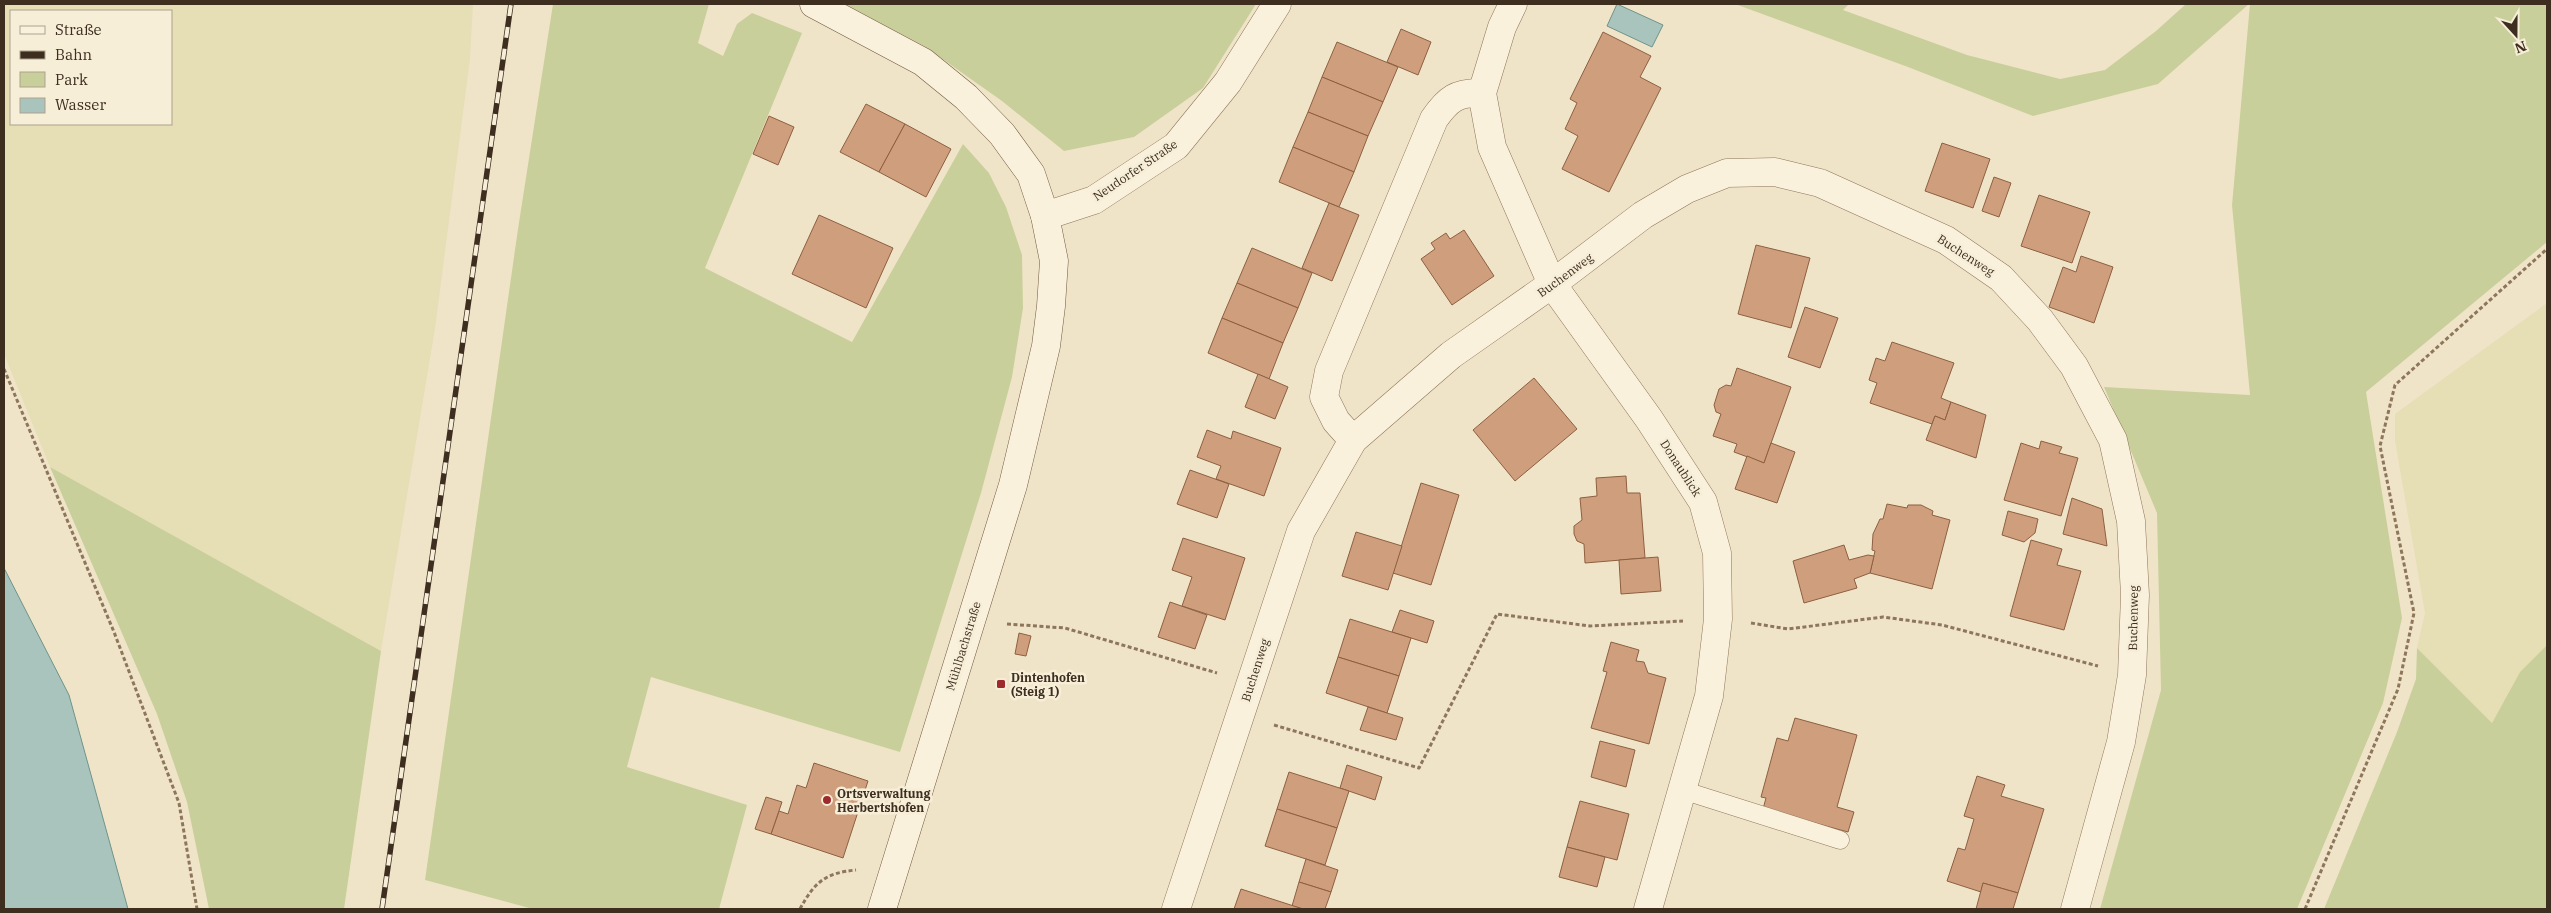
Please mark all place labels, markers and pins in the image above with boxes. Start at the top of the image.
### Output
place label: Dintenhofen (Steig 1) [1011,670,1085,699]
marker: Dintenhofen (Steig 1) [995,678,1007,690]
place label: Ortsverwaltung Herbertshofen [837,786,930,815]
marker: Ortsverwaltung Herbertshofen [821,794,833,806]

